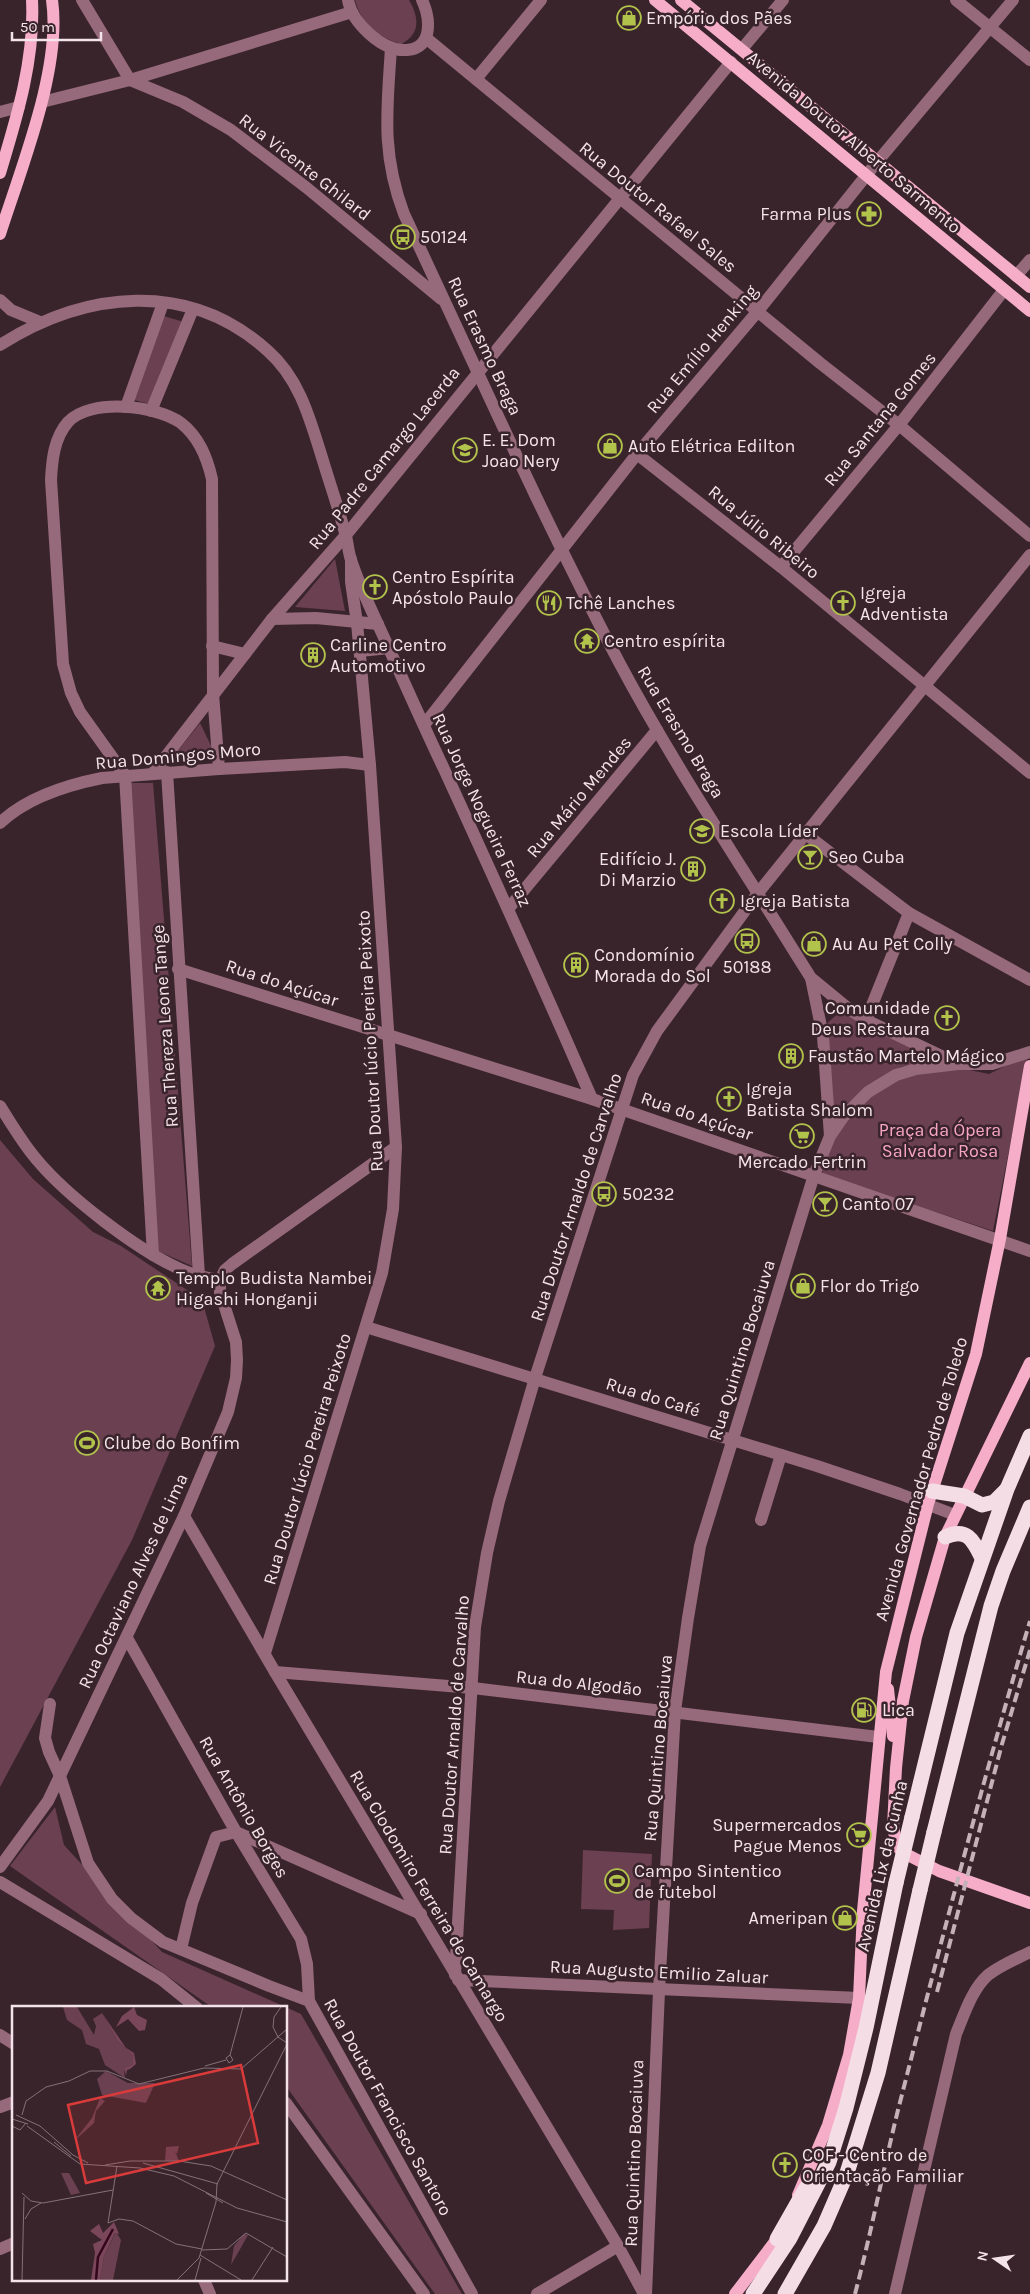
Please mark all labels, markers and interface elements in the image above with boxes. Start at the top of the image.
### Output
shop icon: Empório dos Pães [616,5,642,31]
place label: Empório dos Pães [646,7,792,29]
scale bar [12,10,101,42]
text: 50 m [20,18,55,36]
street label: Avenida Doutor Alberto Sarmento [742,46,966,238]
street label: Rua Vicente Ghilard [235,109,375,225]
street label: Rua Doutor Rafael Sales [575,137,741,277]
pharmacy icon: Farma Plus [856,201,882,227]
place label: Farma Plus [760,203,852,225]
bus stop icon: 50124 [390,224,416,250]
place label: 50124 [420,226,467,248]
street label: Rua Erasmo Braga [443,273,527,419]
street label: Rua Emílio Henking [642,280,762,418]
street label: Rua Santana Gomes [819,347,941,491]
street label: Rua Padre Camargo Lacerda [303,362,465,554]
place label: E. E. Dom Joao Nery [482,429,560,472]
shop icon: Auto Elétrica Edilton [597,433,623,459]
place label: Auto Elétrica Edilton [628,435,795,457]
school or university icon: E. E. Dom Joao Nery [452,437,478,463]
street label: Rua Júlio Ribeiro [704,480,824,584]
place label: Centro Espírita Apóstolo Paulo [392,566,515,609]
church icon: Centro Espírita Apóstolo Paulo [362,574,388,600]
place label: Igreja Adventista [860,582,948,625]
restaurant icon: Tchê Lanches [536,590,562,616]
church icon: Igreja Adventista [830,590,856,616]
place label: Tchê Lanches [566,592,675,614]
temple icon: Centro espírita [574,628,600,654]
place label: Centro espírita [604,630,726,652]
place label: Carline Centro Automotivo [330,634,447,677]
building icon: Carline Centro Automotivo [300,642,326,668]
street label: Rua Erasmo Braga [633,662,729,802]
street label: Rua Jorge Nogueira Ferraz [427,710,537,910]
street label: Rua Mário Mendes [522,732,636,862]
street label: Rua Domingos Moro [94,738,262,774]
school or university icon: Escola Líder [689,818,715,844]
place label: Escola Líder [720,820,819,842]
bar icon: Seo Cuba [797,844,823,870]
place label: Seo Cuba [828,846,905,868]
place label: Edifício J. Di Marzio [599,848,676,891]
building icon: Edifício J. Di Marzio [680,856,706,882]
church icon: Igreja Batista [709,888,735,914]
place label: Igreja Batista [740,890,850,912]
street label: Rua Doutor lúcio Pereira Peixoto [352,910,388,1172]
street label: Rua Thereza Leone Tange [147,924,183,1128]
bus stop icon: 50188 [734,928,760,954]
shop icon: Au Au Pet Colly [801,931,827,957]
place label: Au Au Pet Colly [832,933,953,955]
place label: Condomínio Morada do Sol [594,944,711,987]
building icon: Condomínio Morada do Sol [563,952,589,978]
street label: Rua do Açúcar [223,954,342,1012]
place label: 50188 [723,956,771,978]
place label: Comunidade Deus Restaura [811,997,930,1040]
church icon: Comunidade Deus Restaura [934,1005,960,1031]
building icon: Faustão Martelo Mágico [778,1043,804,1069]
place label: Faustão Martelo Mágico [808,1045,1005,1067]
street label: Rua Doutor Arnaldo de Carvalho [525,1070,627,1324]
place label: Igreja Batista Shalom [746,1078,873,1121]
church icon: Igreja Batista Shalom [716,1086,742,1112]
street label: Rua do Açúcar [638,1087,756,1146]
park label: Praça da Ópera Salvador Rosa [879,1118,1001,1162]
supermarket icon: Mercado Fertrin [789,1123,815,1149]
place label: Mercado Fertrin [737,1151,867,1173]
bus stop icon: 50232 [591,1181,617,1207]
place label: 50232 [622,1183,674,1205]
bar icon: Canto 07 [812,1191,838,1217]
place label: Canto 07 [842,1193,914,1215]
street label: Rua Quintino Bocaiuva [704,1257,780,1443]
place label: Templo Budista Nambei Higashi Honganji [176,1267,372,1310]
shop icon: Flor do Trigo [790,1273,816,1299]
temple icon: Templo Budista Nambei Higashi Honganji [145,1275,171,1301]
place label: Flor do Trigo [820,1275,919,1297]
street label: Rua Doutor lúcio Pereira Peixoto [258,1330,356,1588]
street label: Avenida Governador Pedro de Toledo [870,1334,972,1624]
street label: Rua do Café [603,1372,703,1422]
sports icon: Clube do Bonfim [74,1430,100,1456]
place label: Clube do Bonfim [104,1432,240,1454]
street label: Rua Octaviano Alves de Lima [73,1470,193,1692]
street label: Rua Doutor Arnaldo de Carvalho [434,1595,474,1855]
street label: Rua Quintino Bocaiuva [639,1654,677,1842]
street label: Rua do Algodão [515,1665,643,1701]
fuel station icon: Lica [851,1697,877,1723]
place label: Lica [882,1699,915,1721]
street label: Rua Antônio Borges [194,1732,294,1882]
street label: Rua Clodomiro Ferreira de Camargo [345,1766,513,2026]
street label: Avenida Lix da Cunha [852,1778,912,1954]
place label: Supermercados Pague Menos [712,1814,842,1857]
supermarket icon: Supermercados Pague Menos [846,1822,872,1848]
place label: Campo Sintentico de futebol [634,1860,782,1903]
sports icon: Campo Sintentico de futebol [604,1868,630,1894]
shop icon: Ameripan [832,1905,858,1931]
place label: Ameripan [748,1907,828,1929]
street label: Rua Augusto Emilio Zaluar [549,1955,769,1989]
street label: Rua Doutor Francisco Santoro [319,1995,457,2219]
inset map [12,2006,288,2282]
street label: Rua Quintino Bocaiuva [620,2059,648,2247]
place label: COF - Centro de Orientação Familiar [802,2144,964,2187]
church icon: COF - Centro de Orientação Familiar [772,2152,798,2178]
north arrow [970,2234,1020,2284]
text: N [973,2249,992,2263]

